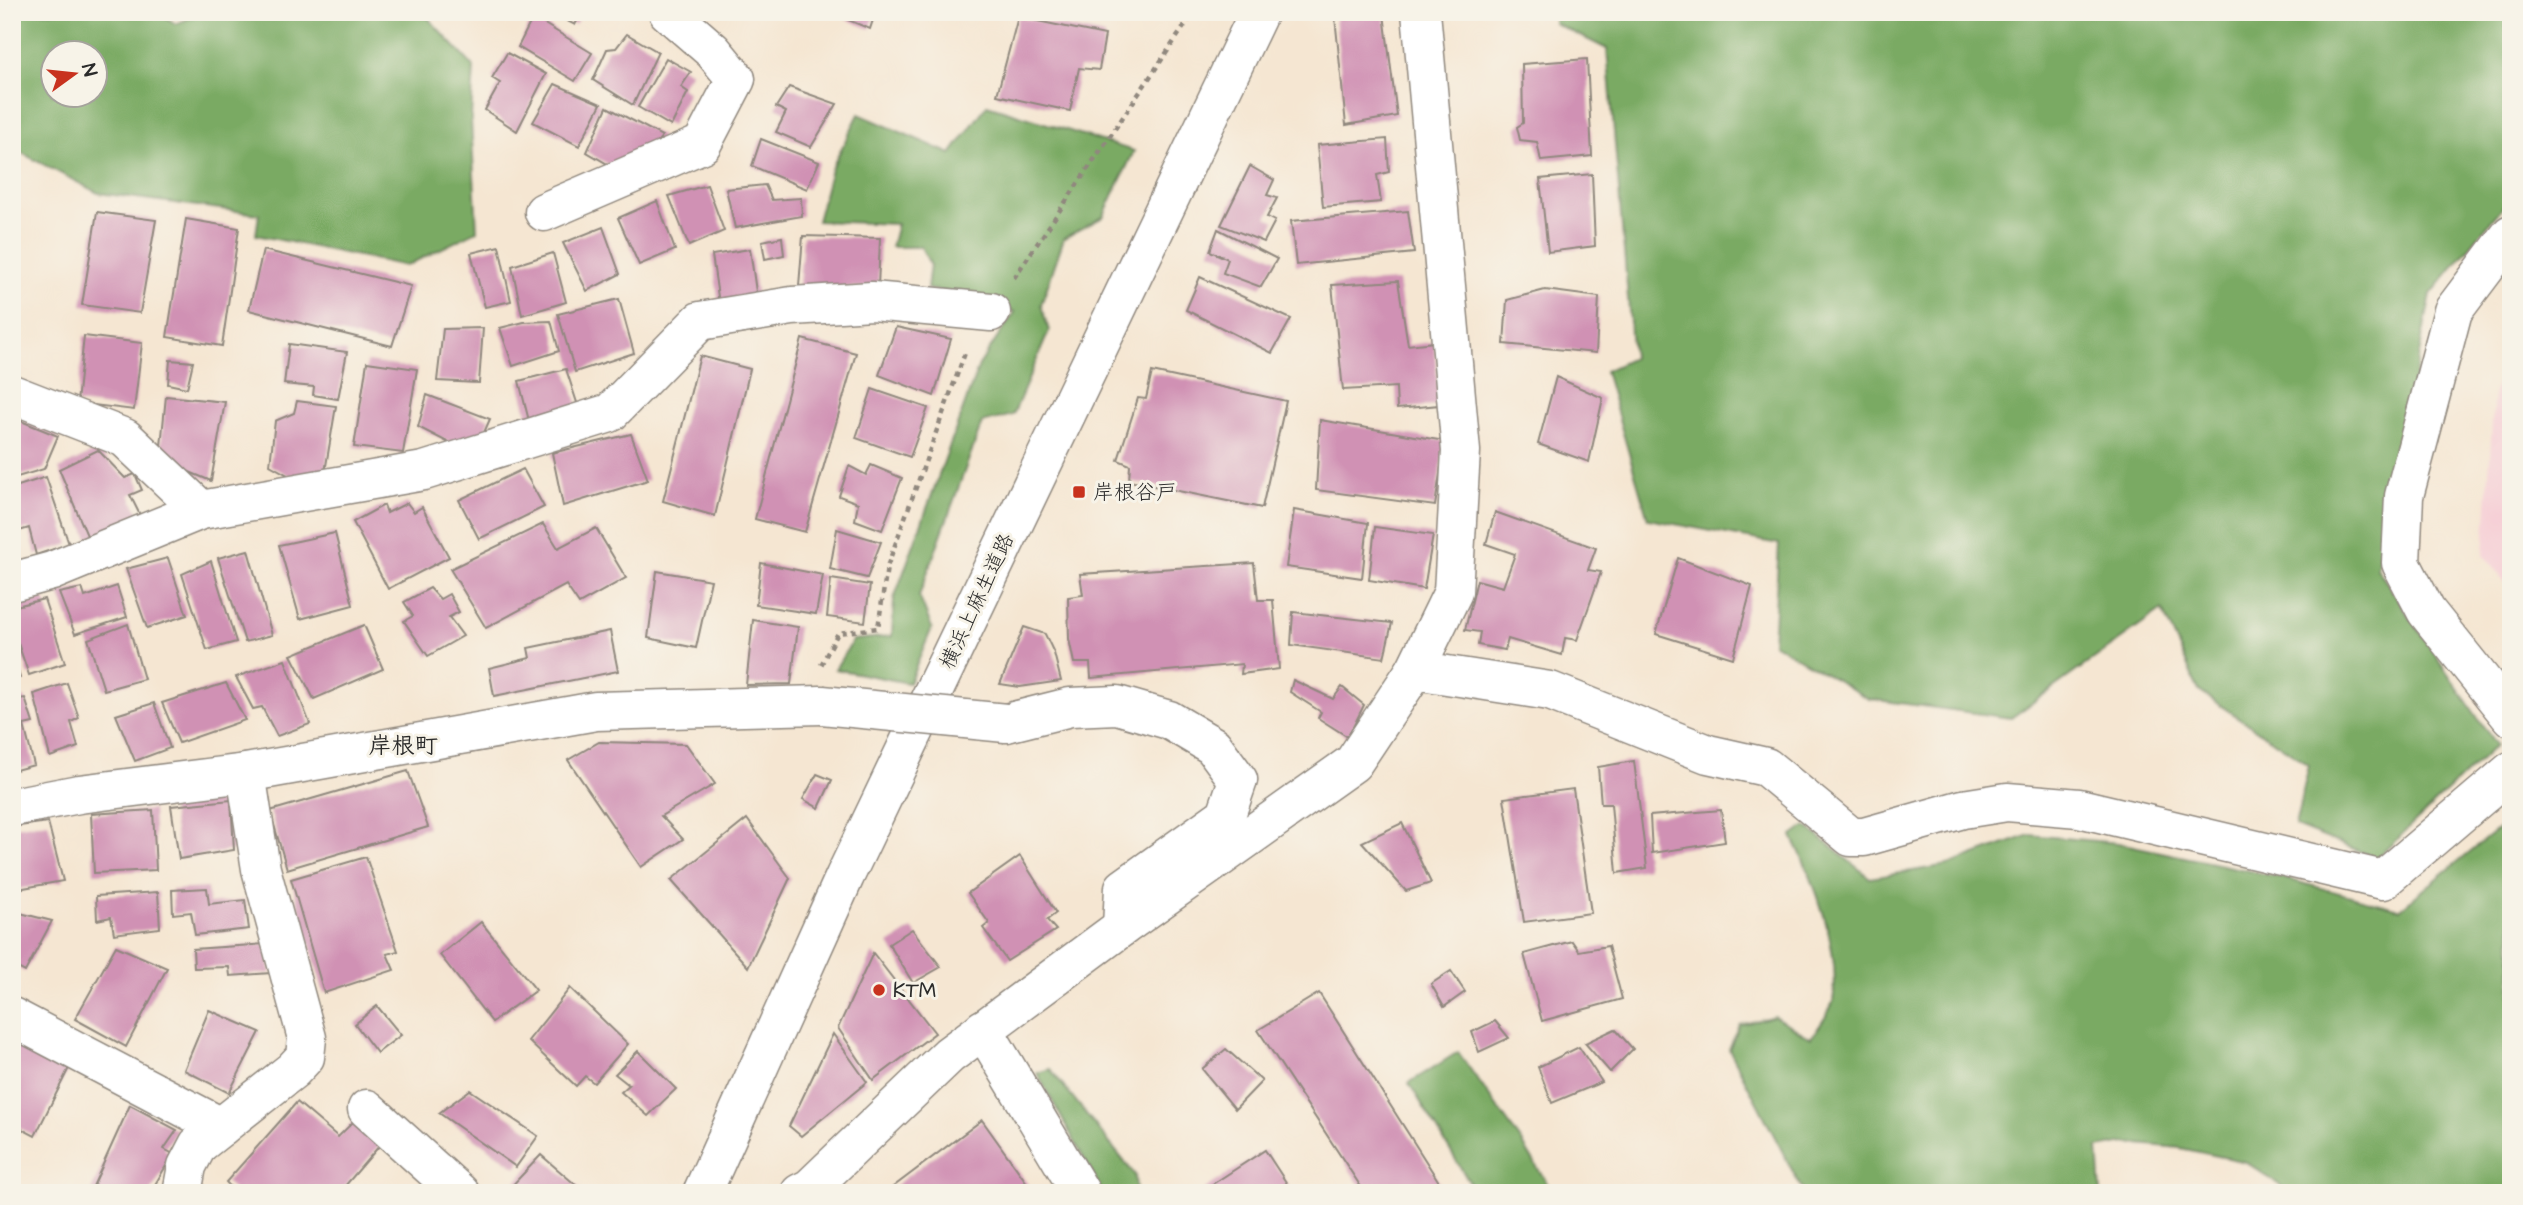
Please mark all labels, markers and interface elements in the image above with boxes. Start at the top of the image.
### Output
north arrow [38,38,108,108]
text: N [74,61,104,79]
place label: 岸根谷戸 [1093,478,1177,507]
marker: 岸根谷戸 [1071,484,1087,500]
street label: 横浜上麻生道路 [933,528,1021,674]
district label: 岸根町 [369,730,438,762]
place label: KTM [893,976,936,1005]
marker: KTM [871,982,887,998]

